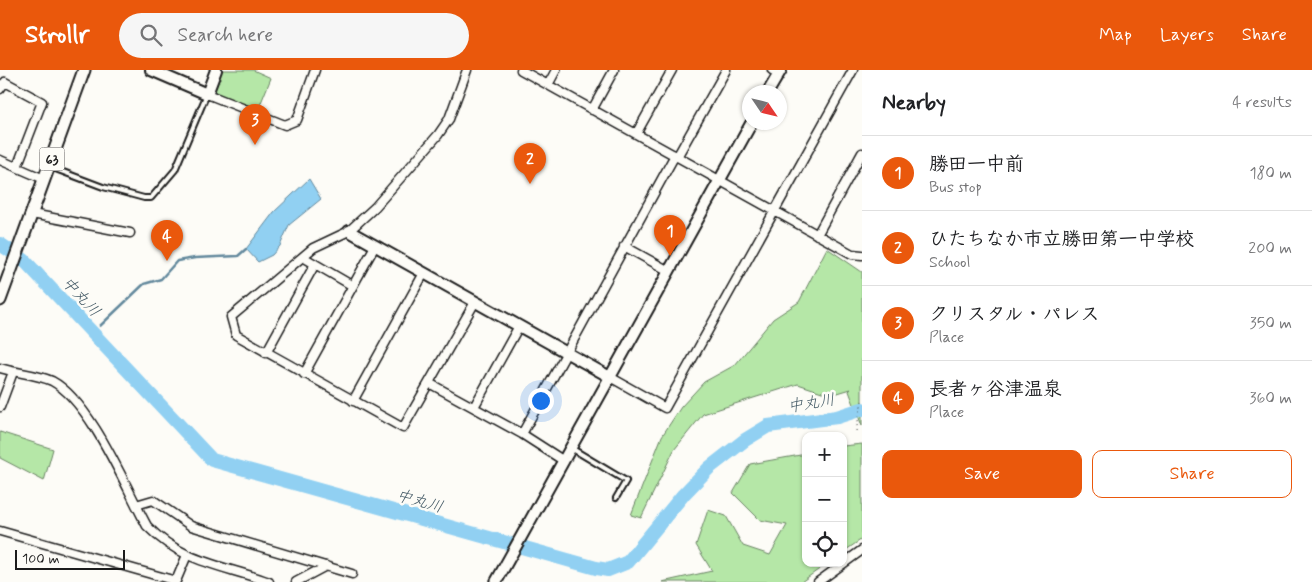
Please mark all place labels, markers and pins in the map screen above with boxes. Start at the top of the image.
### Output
pin: 3 [239,104,271,145]
pin: 2 [514,143,546,184]
pin: 1 [654,215,686,256]
pin: 4 [151,220,183,261]

